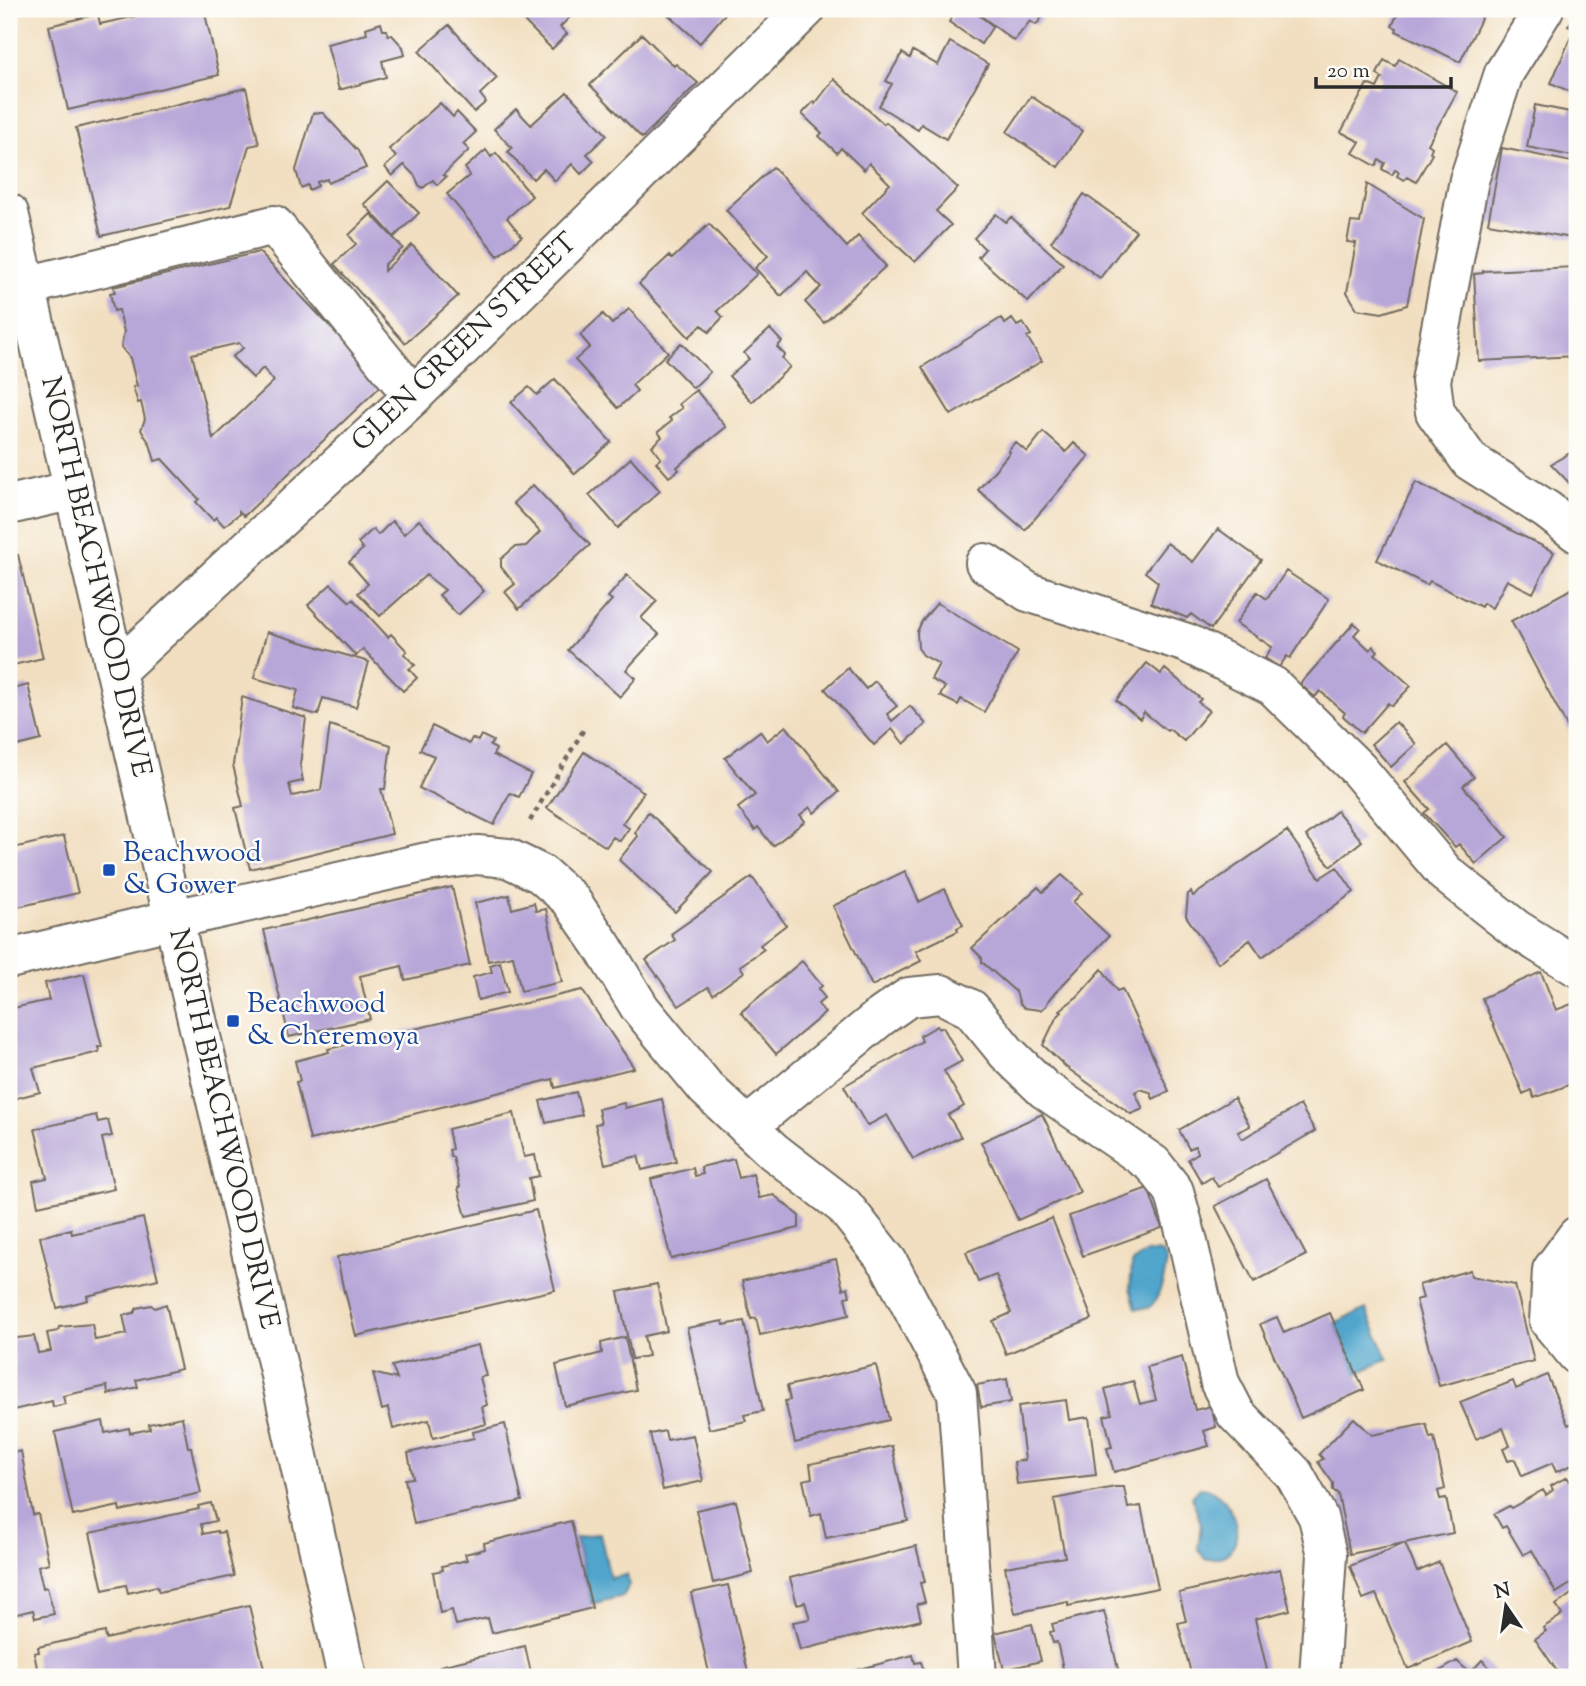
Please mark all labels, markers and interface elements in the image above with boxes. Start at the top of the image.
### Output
scale bar [1316,46,1451,90]
text: 20 m [1327,57,1370,87]
street label: GLEN GREEN STREET [343,224,587,462]
street label: NORTH BEACHWOOD DRIVE [29,373,161,781]
place label: Beachwood & Gower [123,834,262,906]
marker: Beachwood & Gower [101,862,117,878]
street label: NORTH BEACHWOOD DRIVE [157,925,289,1333]
place label: Beachwood & Cheremoya [247,985,419,1057]
marker: Beachwood & Cheremoya [225,1013,241,1029]
north arrow [1470,1570,1540,1640]
text: N [1492,1577,1513,1607]

